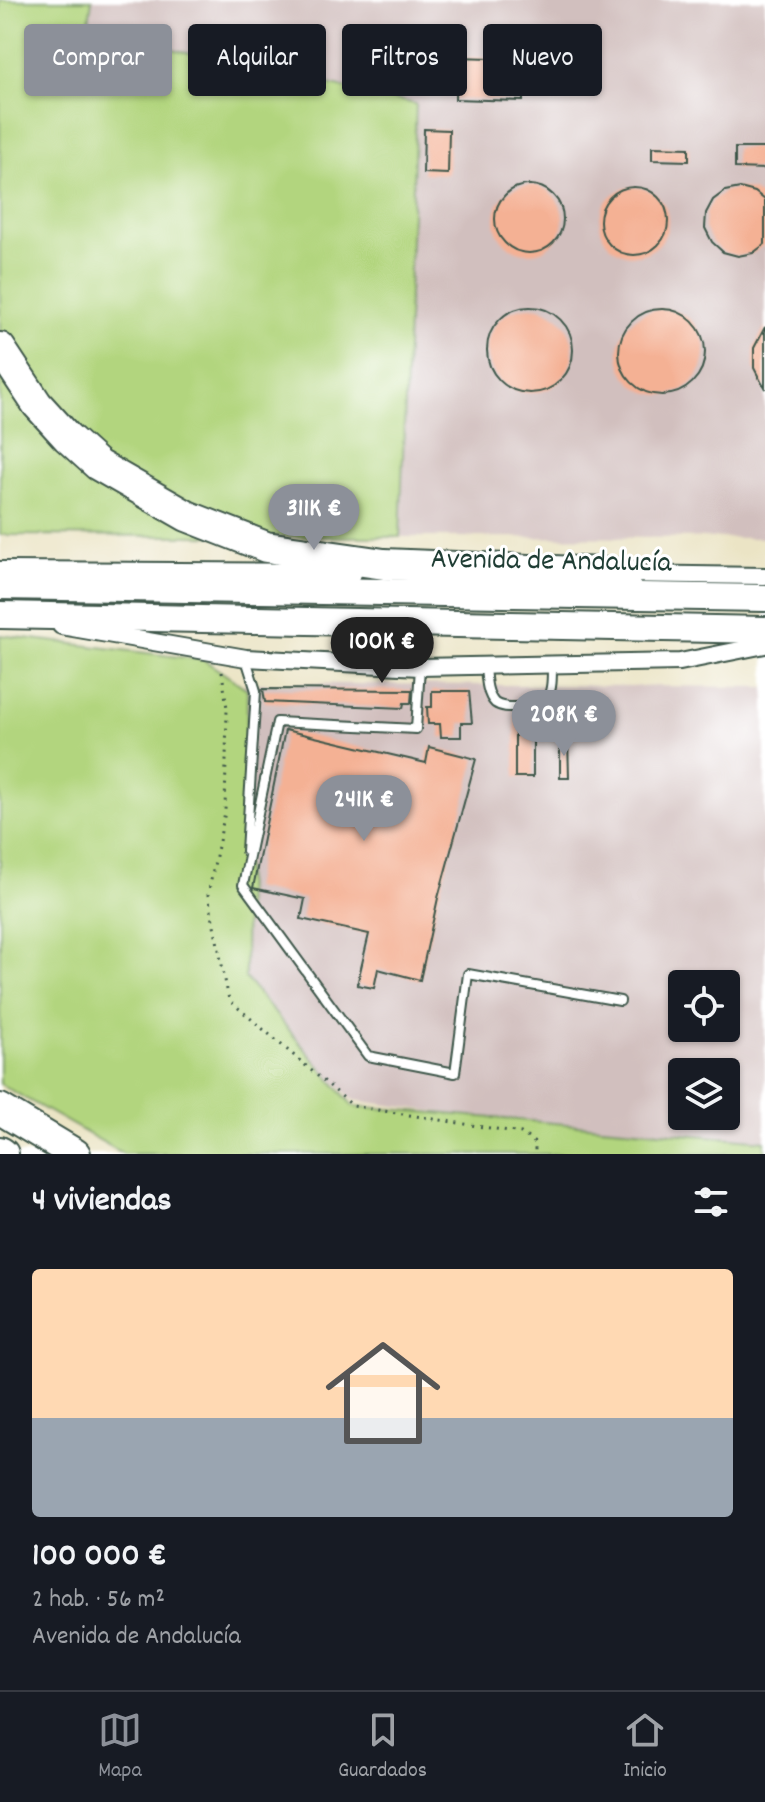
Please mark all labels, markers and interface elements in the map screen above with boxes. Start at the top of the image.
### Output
chip: Comprar [24,24,172,96]
chip: Alquilar [188,24,326,96]
chip: Filtros [342,24,467,96]
chip: Nuevo [483,24,602,96]
pin: 311K € [249,484,379,552]
text: 311K € [286,491,342,528]
street label: Avenida de Andalucía [430,539,673,587]
pin: 100K € [317,617,447,685]
text: 100K € [349,624,415,661]
pin: 208K € [499,690,629,758]
text: 208K € [530,697,598,734]
pin: 241K € [299,775,429,843]
text: 241K € [334,782,394,819]
map controls [668,970,740,1130]
button: locate [668,970,740,1042]
button: layers [668,1058,740,1130]
text: 4 viviendas [32,1178,172,1227]
icon: filters [689,1180,733,1224]
icon: home [311,1321,455,1465]
text: 100 000 € [32,1533,167,1582]
text: 2 hab. · 56 m² [32,1582,165,1619]
text: Avenida de Andalucía [32,1619,241,1656]
tab: Mapa [98,1708,142,1787]
tab: Guardados [338,1708,427,1787]
tab: Inicio [623,1708,667,1787]

